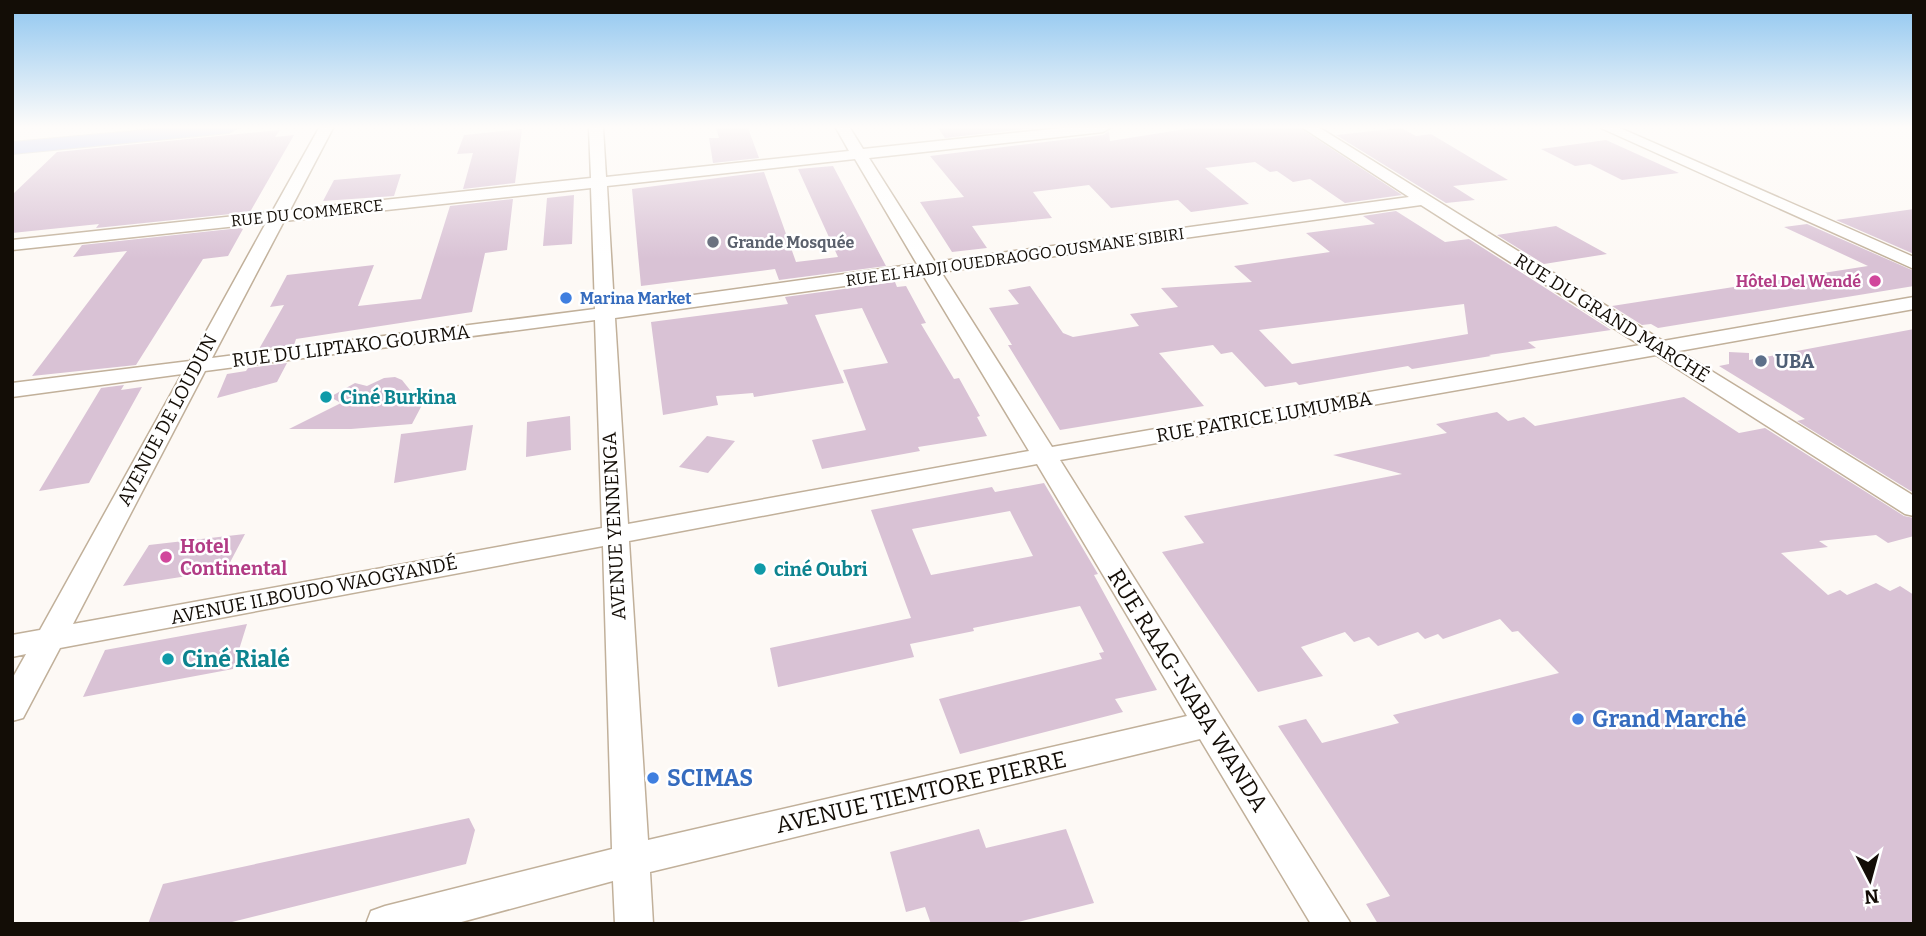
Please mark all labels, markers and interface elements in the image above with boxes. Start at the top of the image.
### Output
street label: RUE DU COMMERCE [230,196,384,230]
street label: RUE EL HADJI OUEDRAOGO OUSMANE SIBIRI [845,224,1185,290]
place label: Grande Mosquée [727,233,854,252]
marker: Grande Mosquée [705,234,721,250]
street label: RUE DU GRAND MARCHÉ [1510,248,1714,388]
place label: Hôtel Del Wendé [1736,272,1861,291]
marker: Hôtel Del Wendé [1867,273,1883,289]
place label: Marina Market [580,289,692,308]
marker: Marina Market [558,290,574,306]
street label: RUE DU LIPTAKO GOURMA [231,320,472,372]
street label: AVENUE DE LOUDUN [112,330,222,510]
place label: UBA [1775,350,1815,373]
marker: UBA [1753,353,1769,369]
place label: Ciné Burkina [340,386,457,409]
street label: RUE PATRICE LUMUMBA [1154,387,1374,447]
marker: Ciné Burkina [318,389,334,405]
street label: AVENUE YENNENGA [598,431,630,621]
place label: Hotel Continental [180,535,287,580]
marker: Hotel Continental [158,549,174,565]
street label: AVENUE ILBOUDO WAOGYANDÉ [169,551,459,629]
place label: ciné Oubri [774,558,868,581]
marker: ciné Oubri [752,561,768,577]
street label: RUE RAAG-NABA WANDA [1102,564,1275,817]
place label: Ciné Rialé [182,645,290,673]
marker: Ciné Rialé [160,651,176,667]
place label: Grand Marché [1592,705,1746,733]
marker: Grand Marché [1570,711,1586,727]
street label: AVENUE TIEMTORE PIERRE [773,745,1069,839]
place label: SCIMAS [667,764,753,792]
marker: SCIMAS [645,770,661,786]
north arrow [1835,845,1905,915]
text: N [1863,884,1880,909]

